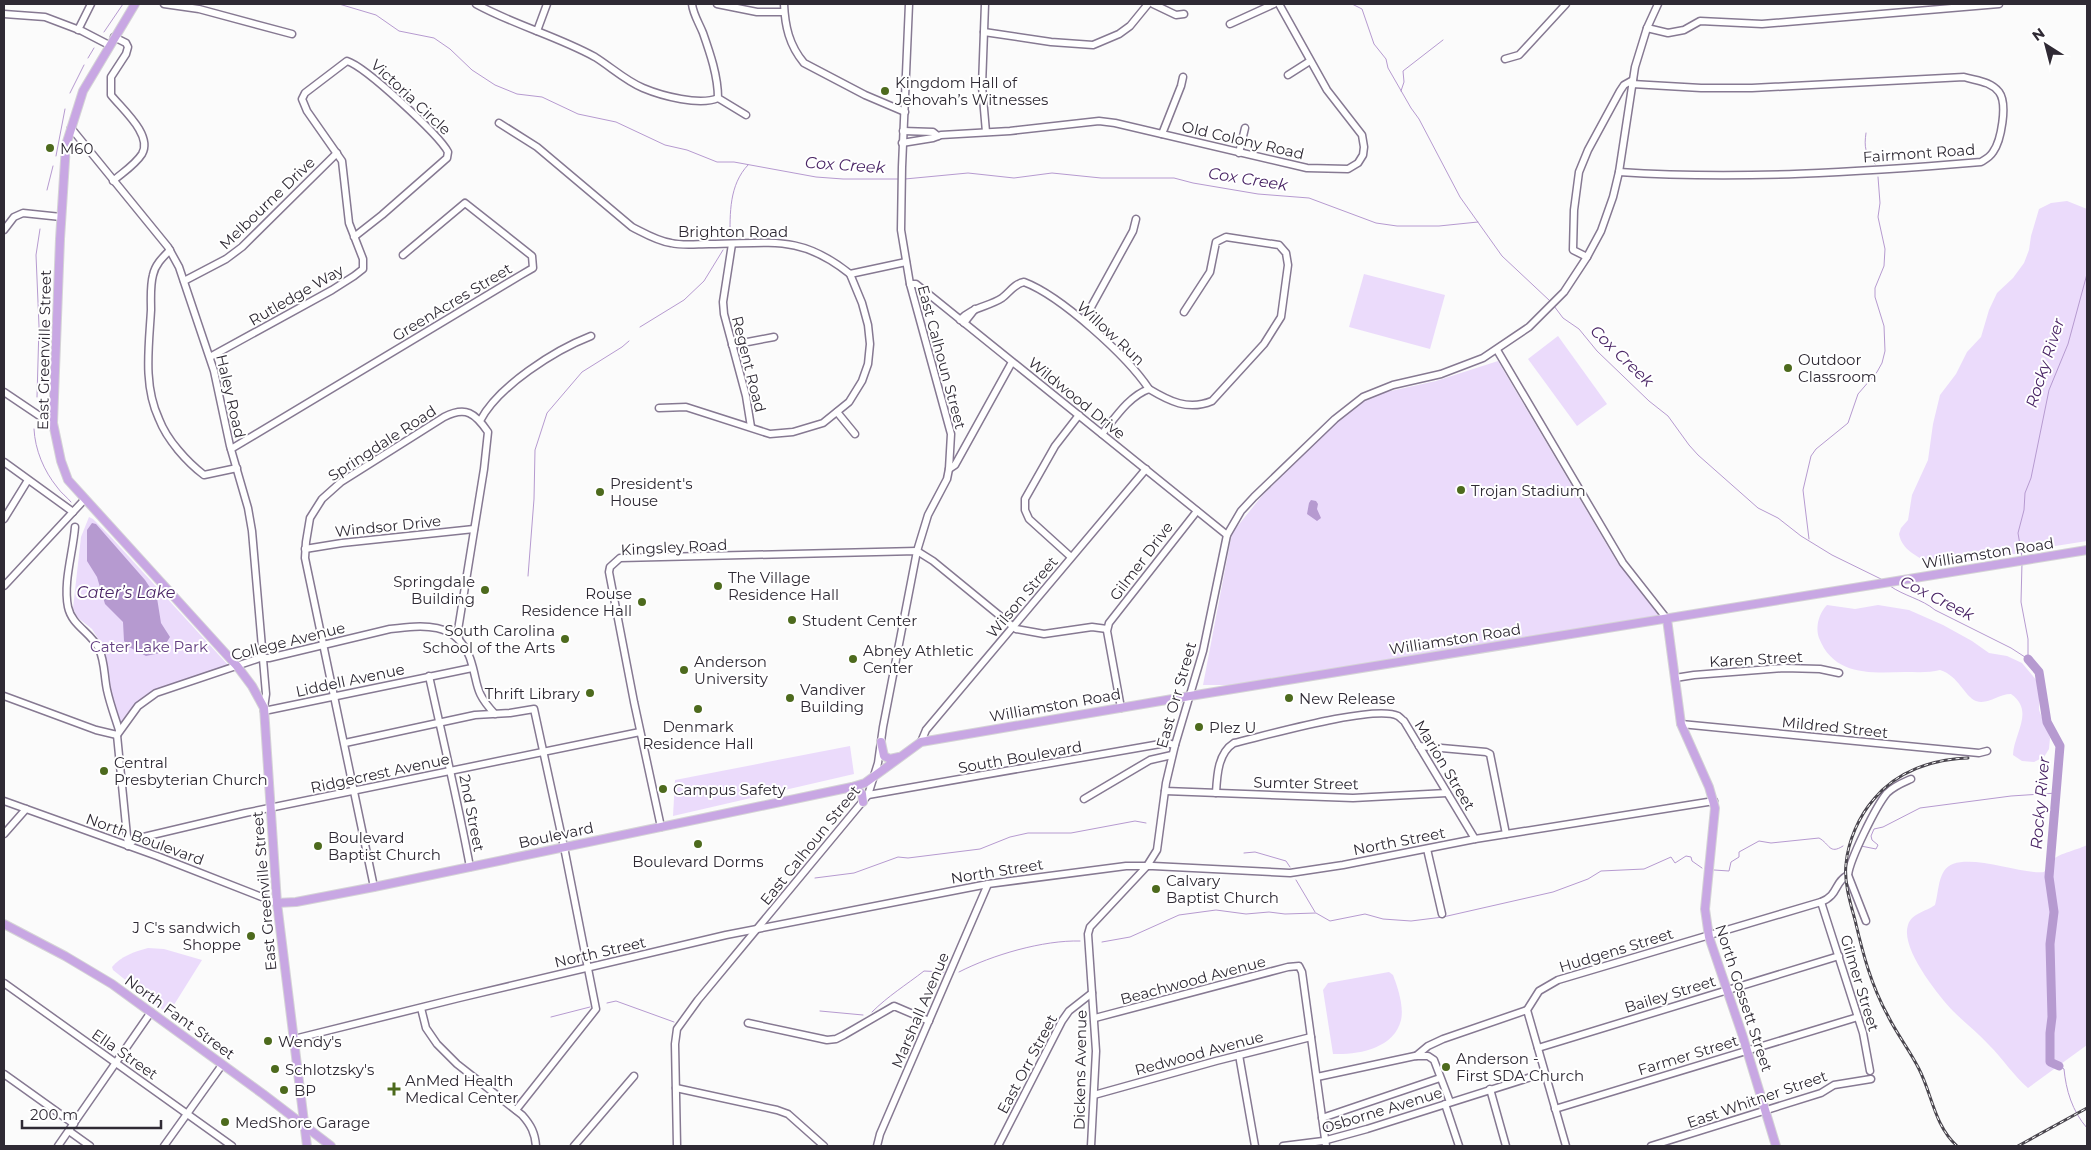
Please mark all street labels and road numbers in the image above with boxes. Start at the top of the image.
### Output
street label: Victoria Circle [367,55,455,139]
street label: Old Colony Road [1180,117,1306,163]
street label: Fairmont Road [1862,140,1976,166]
street label: Melbourne Drive [215,153,319,253]
street label: Brighton Road [678,222,788,241]
street label: GreenAcres Street [389,259,515,345]
street label: Rutledge Way [245,260,347,330]
street label: East Greenville Street [33,270,55,430]
street label: East Calhoun Street [914,283,970,431]
street label: Willow Run [1073,297,1149,369]
street label: Regent Road [728,314,770,414]
street label: Haley Road [212,352,250,440]
street label: Wildwood Drive [1024,353,1130,443]
street label: Springdale Road [324,401,440,485]
street label: Windsor Drive [334,511,442,541]
street label: Gilmer Drive [1105,518,1177,604]
street label: Williamston Road [1921,533,2055,573]
street label: Kingsley Road [620,535,728,559]
street label: Wilson Street [982,552,1062,642]
street label: College Avenue [229,618,347,664]
street label: Williamston Road [1388,619,1522,659]
street label: East Orr Street [1152,640,1200,750]
street label: Karen Street [1709,647,1803,671]
street label: Liddell Avenue [294,659,406,701]
street label: Williamston Road [988,684,1122,726]
street label: Mildred Street [1781,712,1889,742]
street label: Marion Street [1411,716,1479,814]
street label: South Boulevard [957,737,1083,777]
street label: Ridgecrest Avenue [309,749,451,797]
street label: 2nd Street [455,773,489,853]
street label: Sumter Street [1253,773,1359,793]
street label: East Calhoun Street [756,781,864,909]
street label: North Boulevard [83,809,207,869]
street label: East Greenville Street [248,810,280,972]
street label: Boulevard [517,818,595,852]
street label: North Street [1351,823,1447,859]
street label: North Street [949,854,1045,888]
street label: North Gossett Street [1711,922,1777,1074]
street label: Hudgens Street [1557,924,1675,976]
street label: North Street [552,932,648,972]
street label: Gilmer Street [1836,932,1884,1034]
street label: Marshall Avenue [887,949,953,1071]
street label: Beachwood Avenue [1118,951,1268,1009]
street label: North Fant Street [121,971,239,1063]
street label: Bailey Street [1622,971,1718,1017]
street label: Dickens Avenue [1069,1010,1091,1130]
street label: East Orr Street [993,1011,1061,1117]
street label: Ella Street [88,1024,162,1084]
street label: Redwood Avenue [1133,1027,1265,1079]
street label: Farmer Street [1635,1031,1741,1079]
street label: East Whitner Street [1684,1066,1830,1132]
street label: Osborne Avenue [1319,1083,1445,1137]

